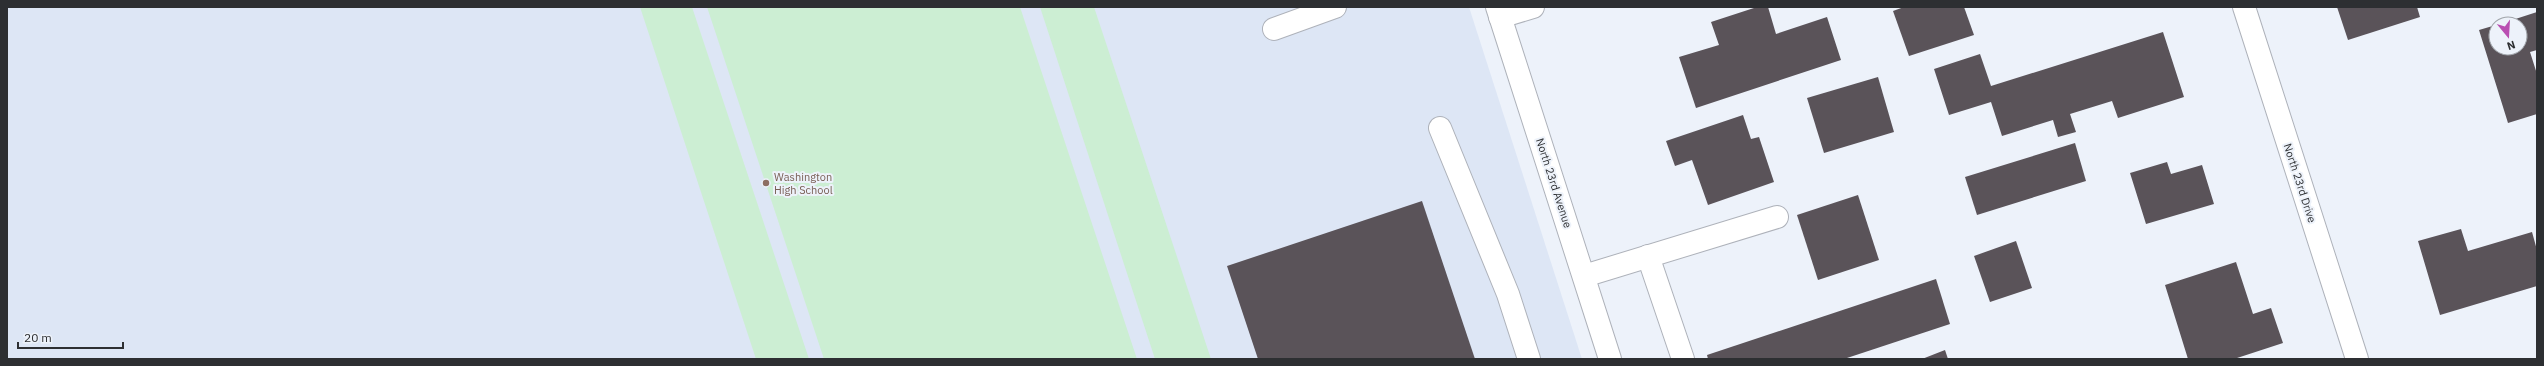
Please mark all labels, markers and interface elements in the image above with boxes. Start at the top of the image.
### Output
north arrow [2488,16,2528,56]
text: N [2505,38,2517,53]
street label: North 23rd Avenue [1533,136,1575,230]
street label: North 23rd Drive [2281,142,2319,224]
place label: Washington High School [774,170,833,197]
marker: Washington High School [761,178,771,188]
scale bar [18,324,123,350]
text: 20 m [24,330,52,345]

